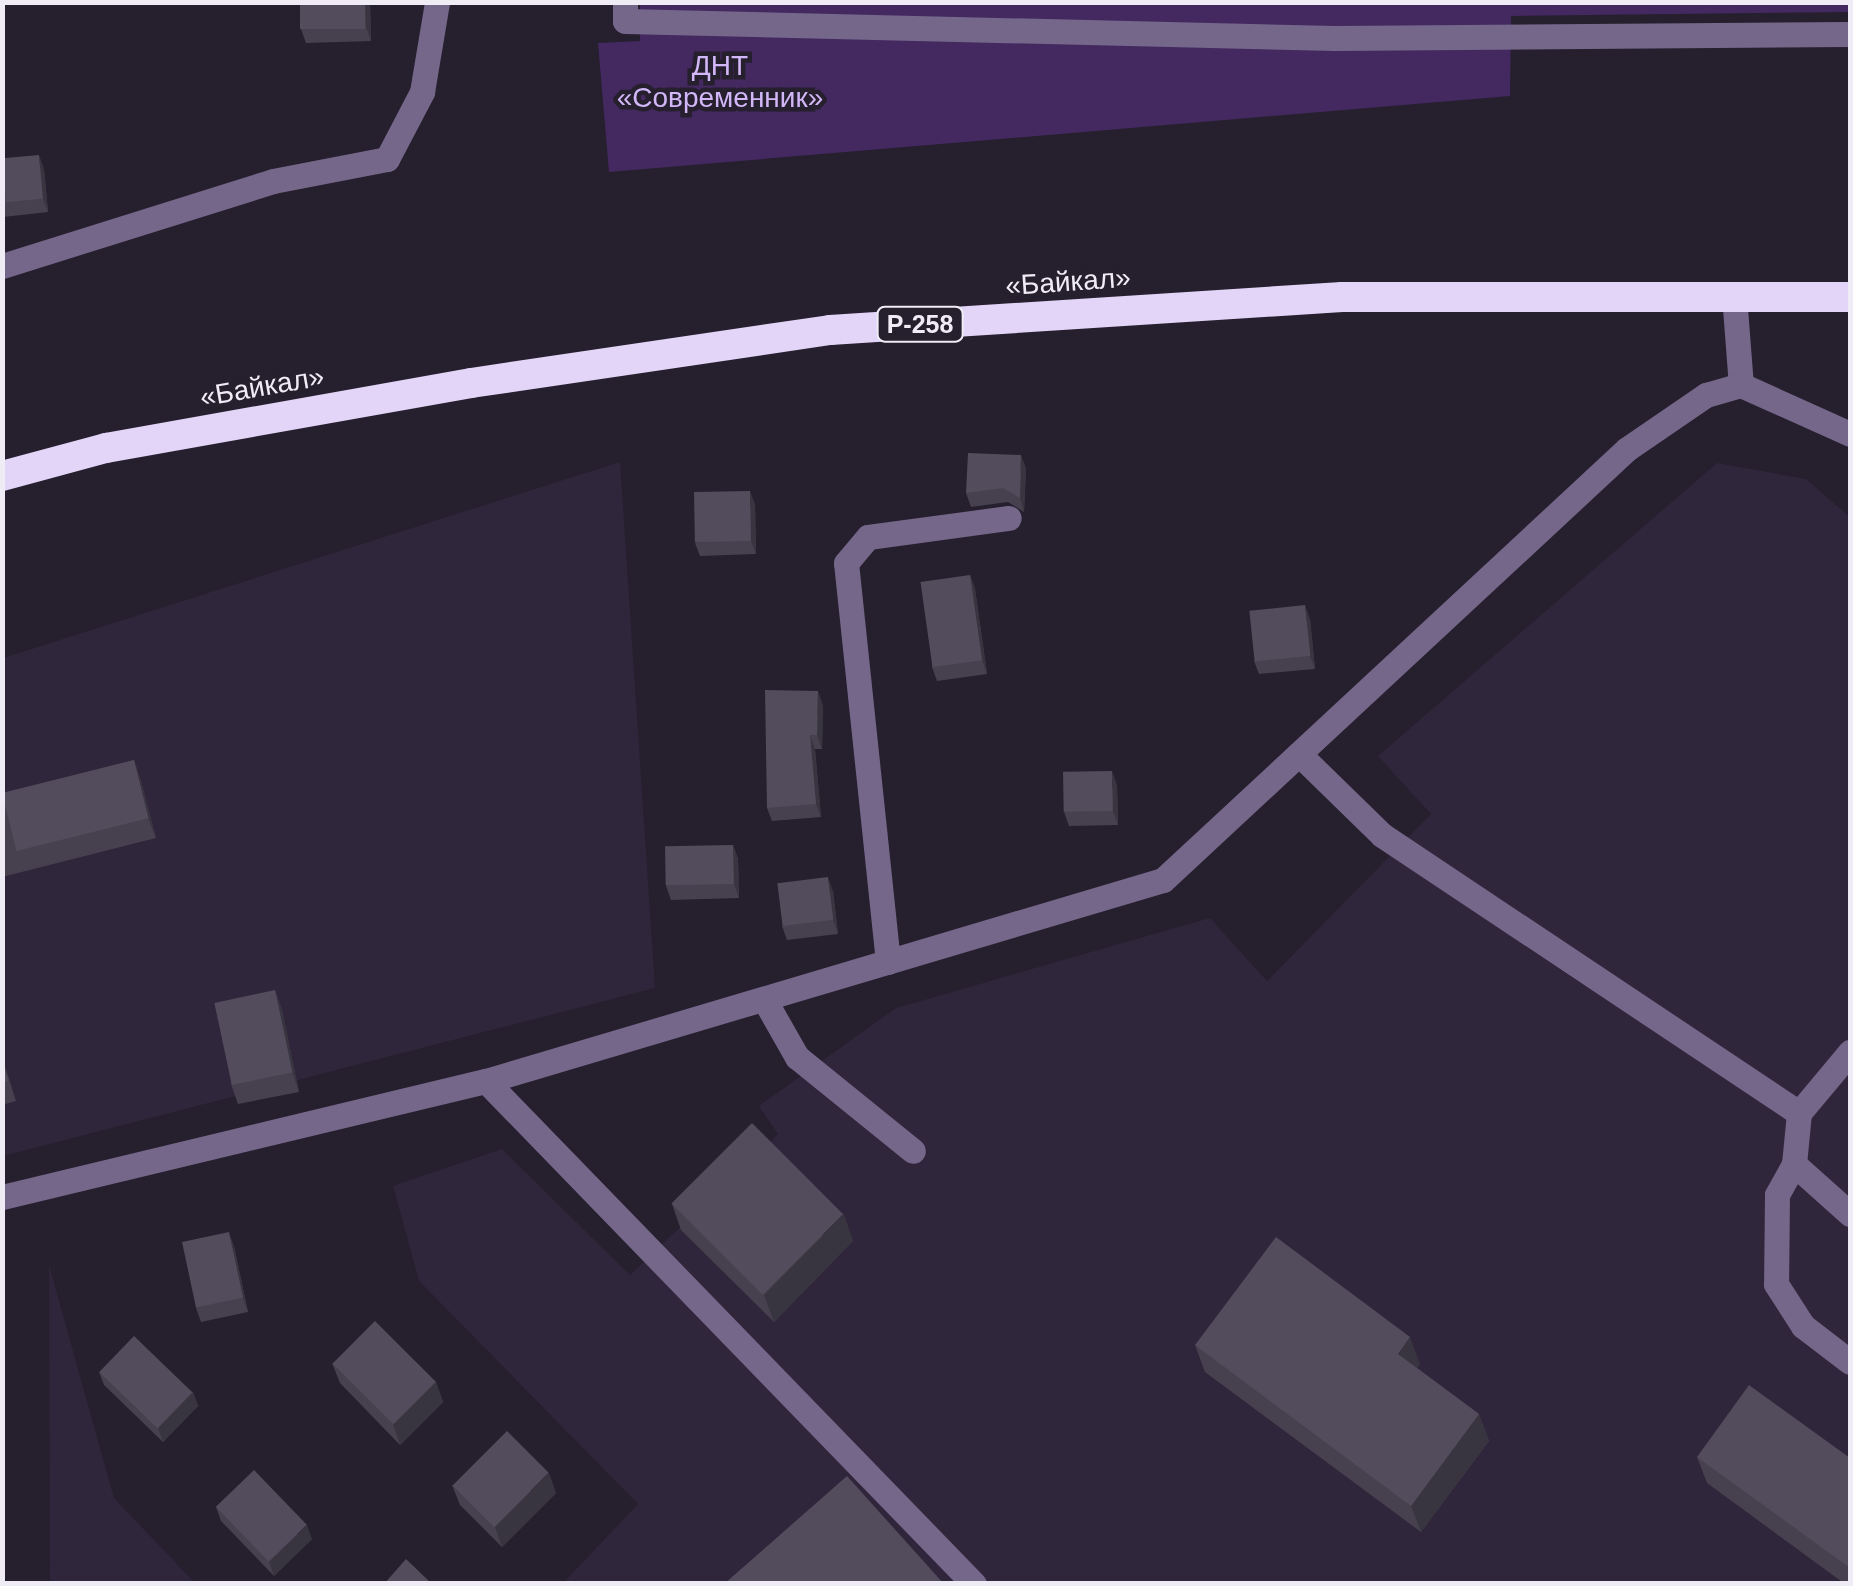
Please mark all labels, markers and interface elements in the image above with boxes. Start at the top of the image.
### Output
park label: ДНТ «Современник» [617,49,823,115]
street label: «Байкал» [1004,261,1132,303]
road number: Р-258 [875,304,965,344]
street label: «Байкал» [197,360,327,414]

